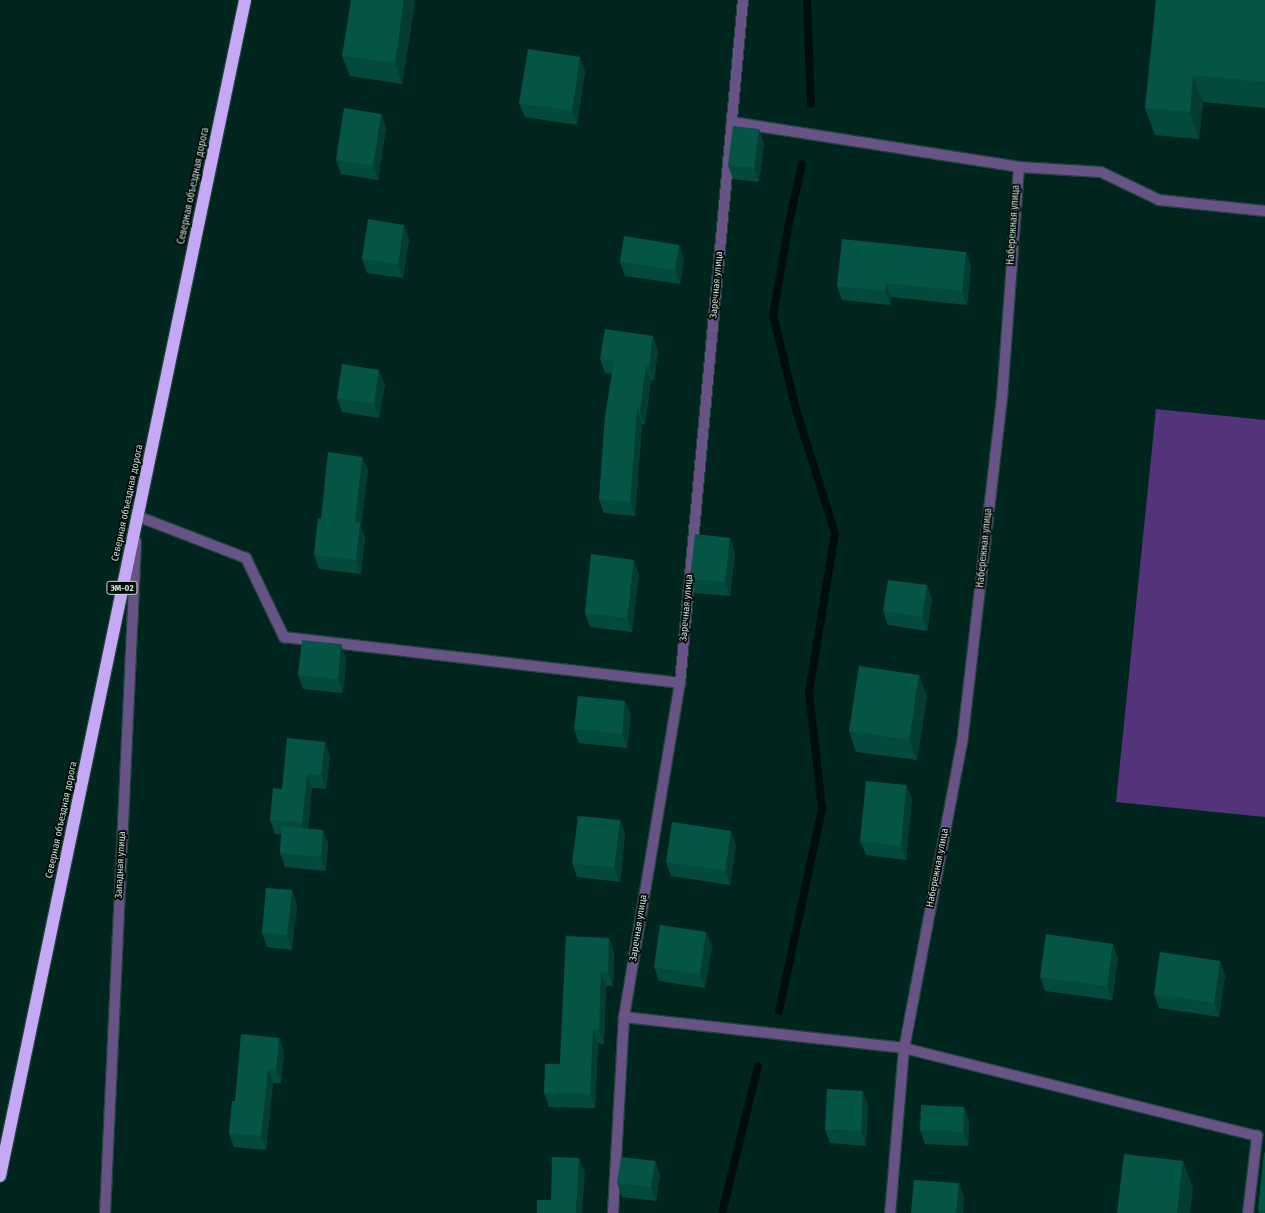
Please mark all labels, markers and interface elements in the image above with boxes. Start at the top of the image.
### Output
street label: Северная объездная дорога [176,126,212,246]
street label: Набережная улица [1005,185,1023,265]
street label: Заречная улица [708,251,726,319]
street label: Северная объездная дорога [110,443,146,563]
street label: Набережная улица [975,507,995,589]
street label: Заречная улица [678,574,696,642]
road number: ЭМ-02 [106,581,138,595]
street label: Северная объездная дорога [44,760,80,880]
street label: Набережная улица [924,827,952,909]
street label: Западная улица [113,831,129,899]
street label: Заречная улица [628,894,650,962]

